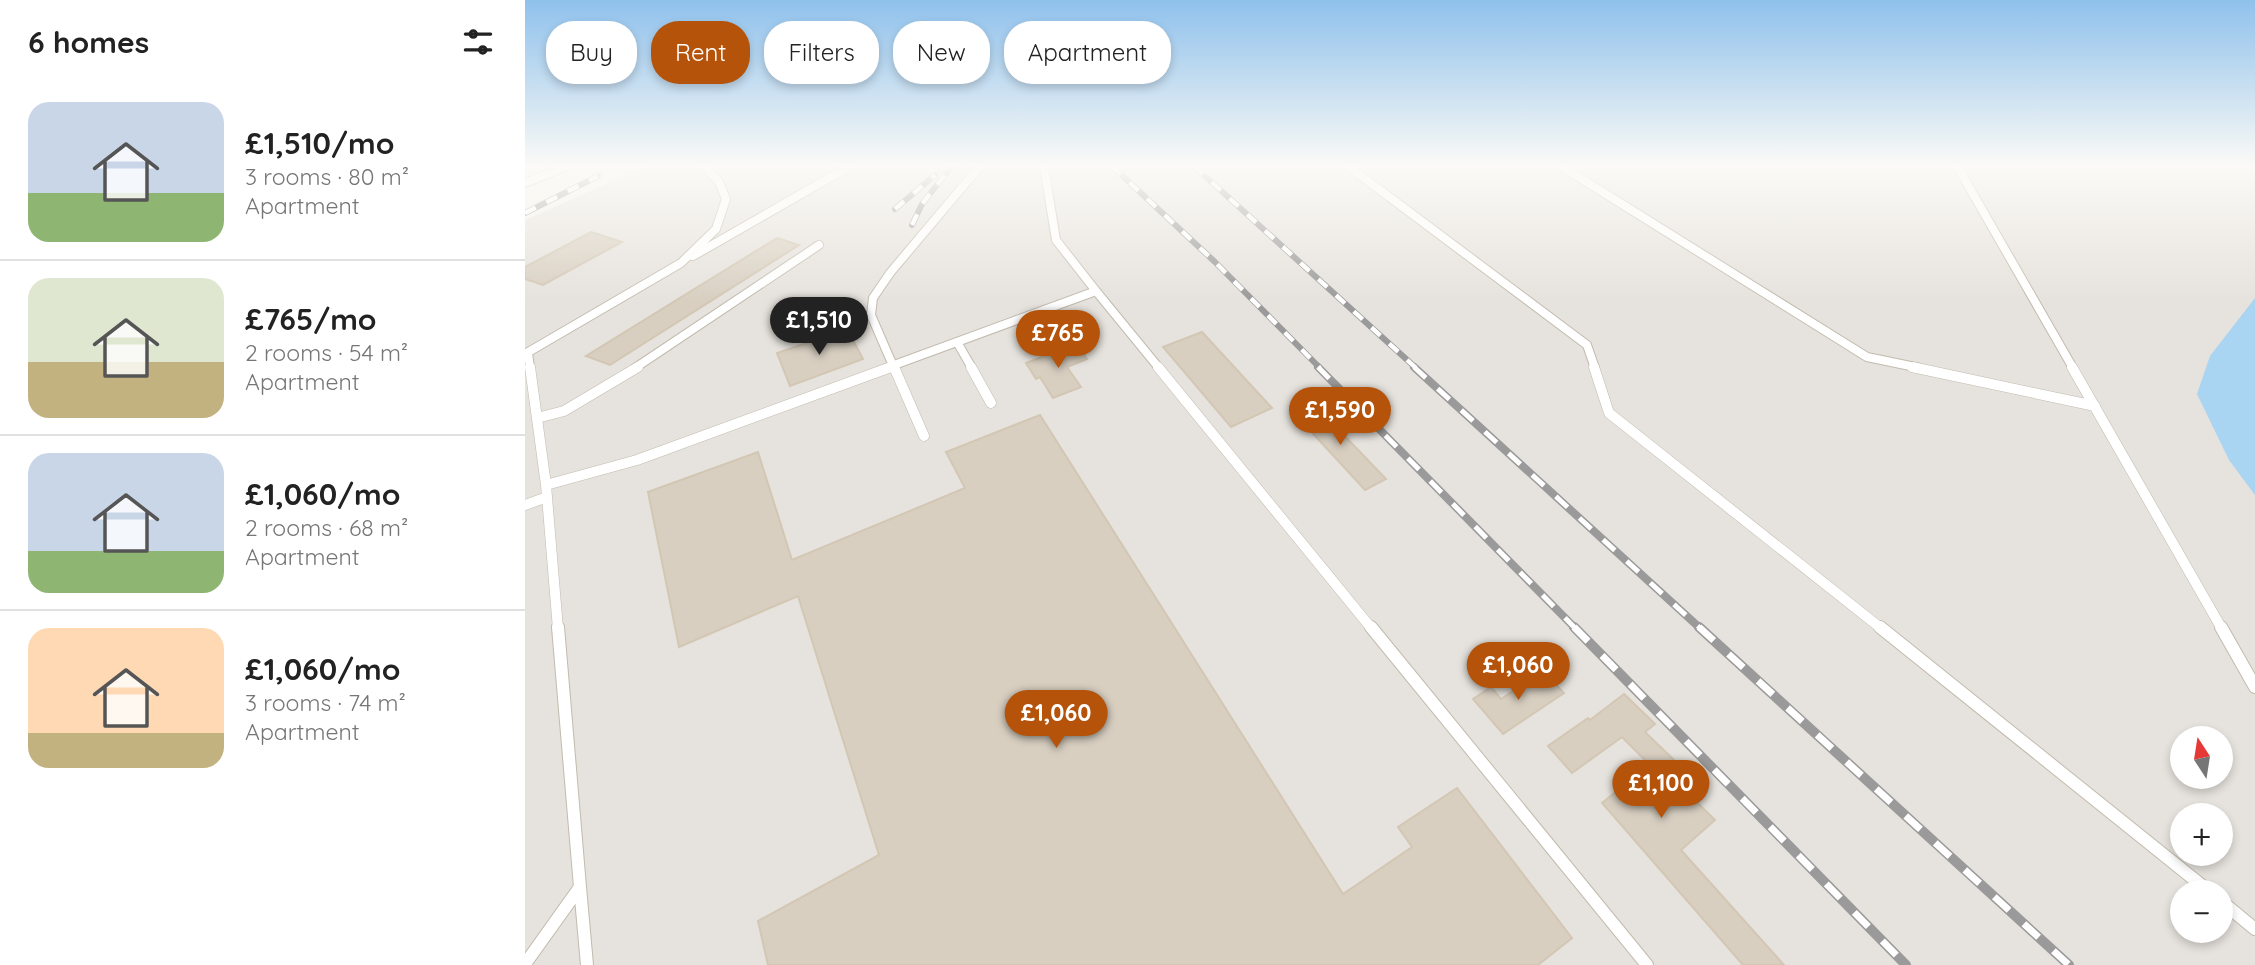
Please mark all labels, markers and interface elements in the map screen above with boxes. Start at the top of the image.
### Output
chip: Buy [546,21,637,84]
chip: Rent [651,21,750,84]
chip: Filters [764,21,879,84]
chip: New [893,21,990,84]
chip: Apartment [1004,21,1171,84]
text: 6 homes [28,23,149,61]
icon: filters [459,23,497,61]
text: £1,510/mo [245,124,394,162]
icon: home [84,130,168,214]
text: 3 rooms · 80 m² [245,162,409,191]
text: Apartment [245,191,359,220]
pin: £1,510 [762,298,876,357]
text: £765/mo [245,300,377,338]
text: £1,510 [786,305,852,334]
icon: home [84,306,168,390]
pin: £765 [1017,310,1099,370]
text: £765 [1032,318,1084,347]
text: 2 rooms · 54 m² [245,338,408,367]
text: Apartment [245,367,359,396]
pin: £1,590 [1283,388,1397,447]
text: £1,590 [1305,395,1375,424]
text: £1,060/mo [245,475,401,513]
icon: home [84,481,168,565]
text: 2 rooms · 68 m² [245,513,408,542]
text: Apartment [245,542,359,571]
pin: £1,060 [1461,642,1575,702]
text: £1,060/mo [245,650,401,688]
text: £1,060 [1483,650,1553,679]
icon: home [84,656,168,740]
text: 3 rooms · 74 m² [245,688,406,717]
pin: £1,060 [999,690,1113,750]
text: £1,060 [1021,698,1091,727]
text: Apartment [245,717,359,746]
north arrow [2170,726,2233,789]
map controls [2170,726,2233,943]
pin: £1,100 [1604,760,1718,820]
text: £1,100 [1628,768,1694,797]
button: + [2170,803,2233,866]
button: − [2170,880,2233,943]

